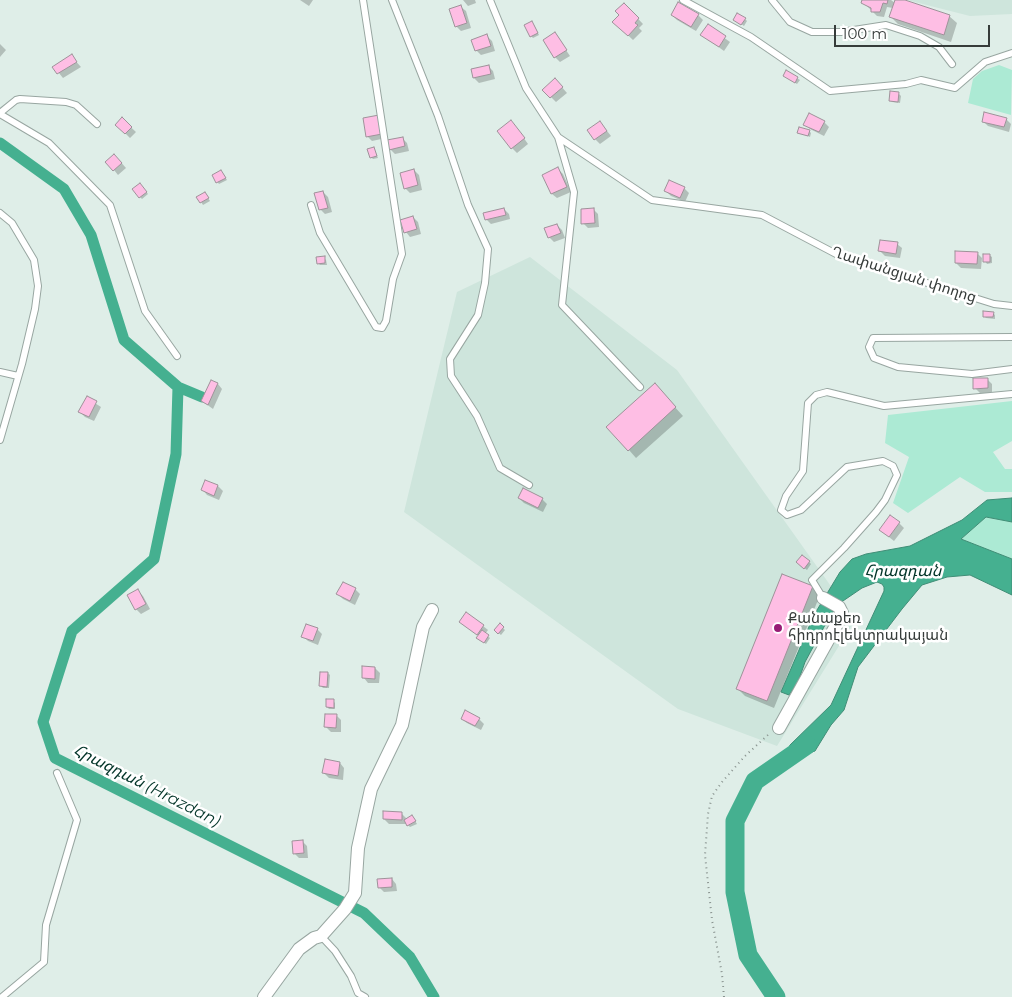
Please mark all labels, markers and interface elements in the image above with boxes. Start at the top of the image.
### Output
scale bar [837,15,993,47]
text: 100 m [842,24,887,43]
street label: Ղափանցյան փողոց [829,243,979,307]
water label: Հրազդան [865,561,941,581]
place label: Քանաքեռ հիդրոէլեկտրակայան [788,610,948,645]
marker: Քանաքեռ հիդրոէլեկտրակայան [772,622,784,634]
water label: Հրազդան (Hrazdan) [71,741,223,831]

